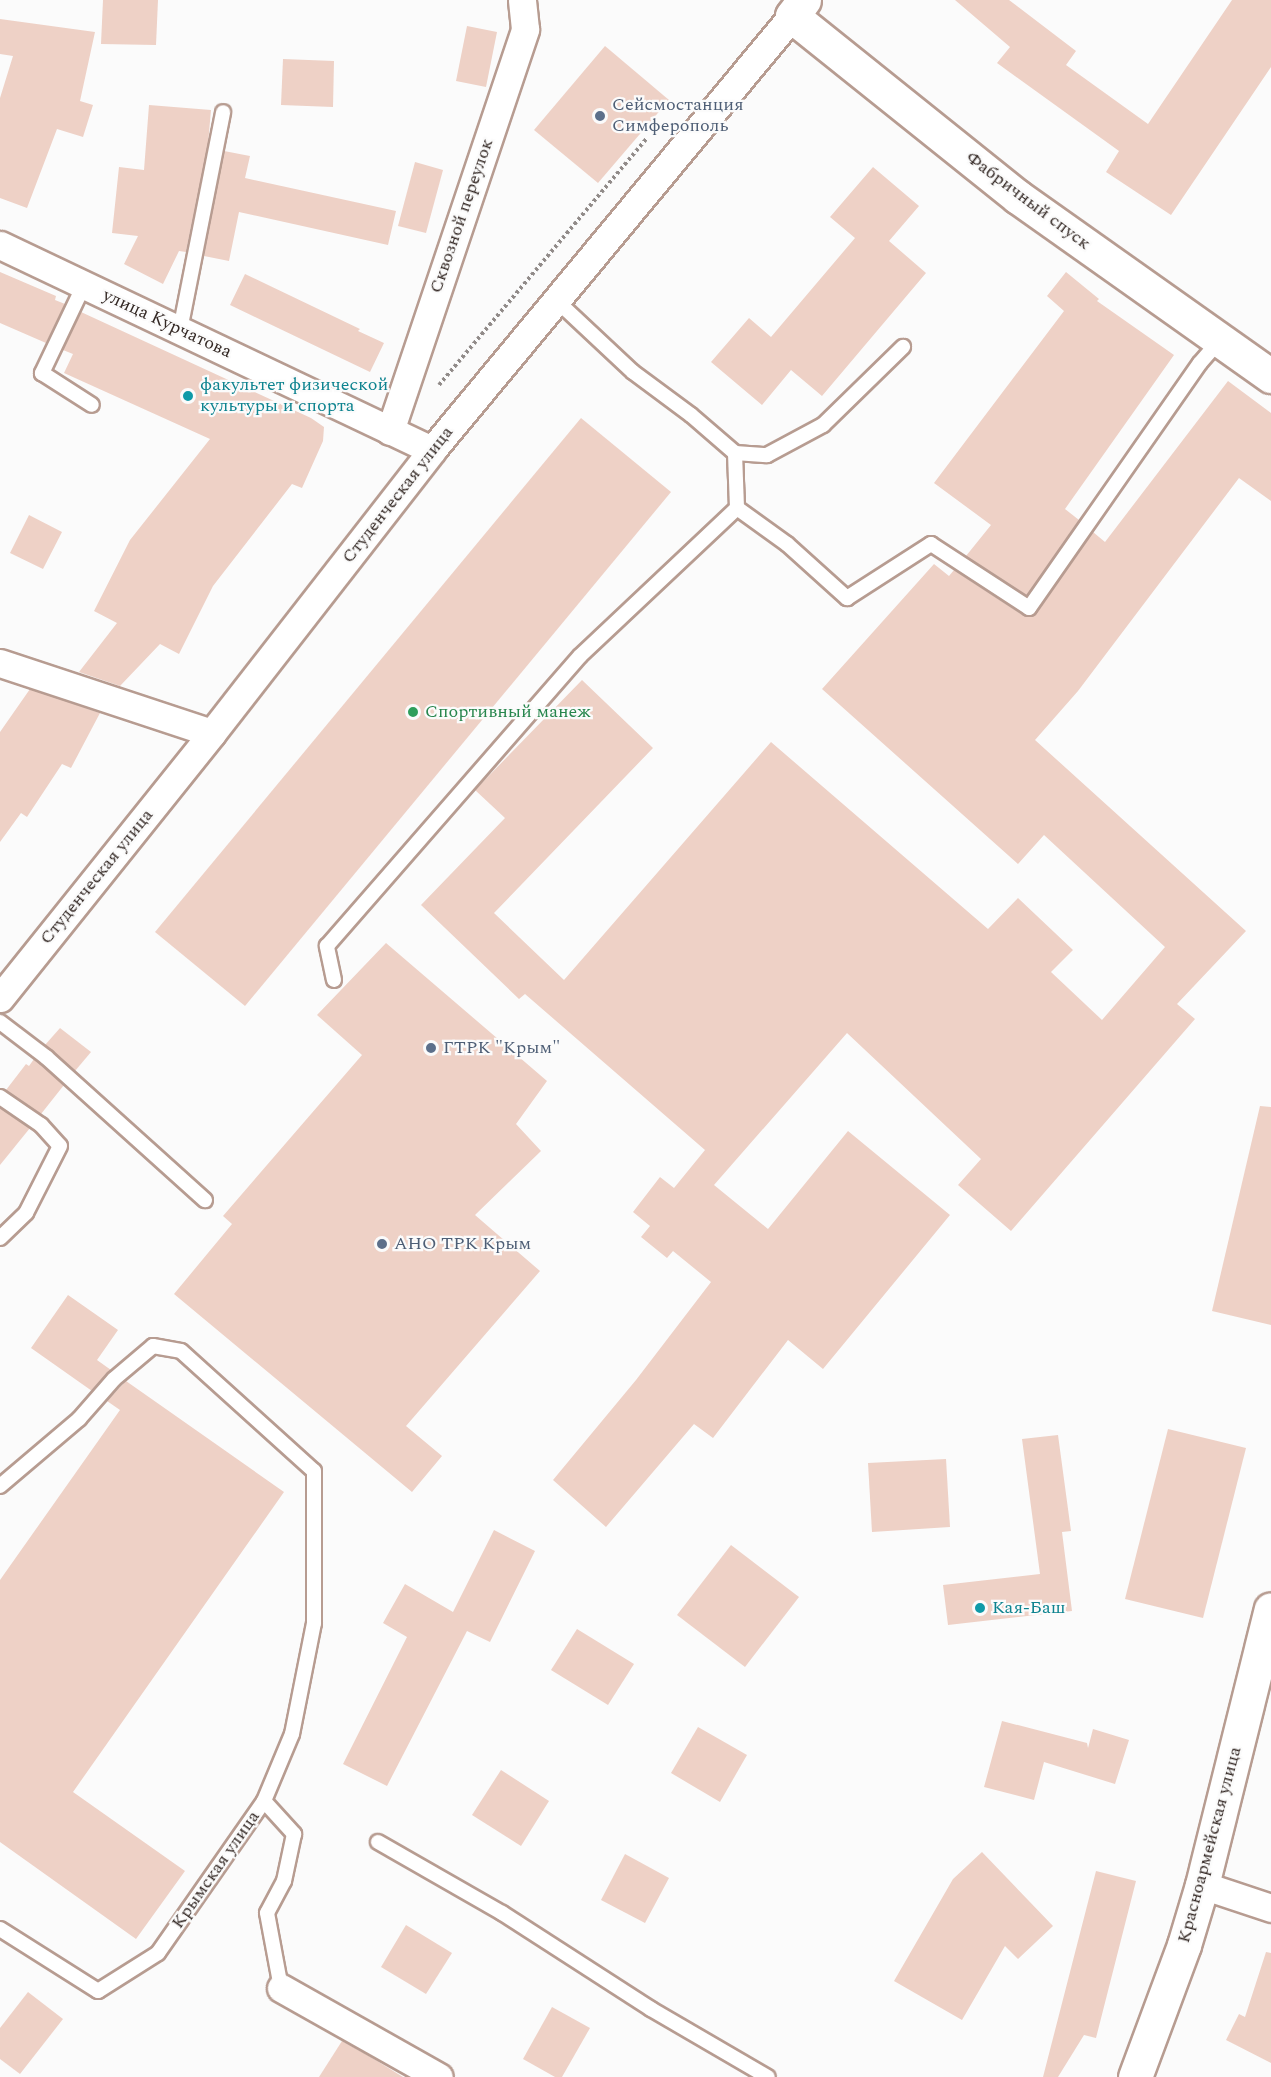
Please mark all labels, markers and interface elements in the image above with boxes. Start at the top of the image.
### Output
place label: Сейсмостанция Симферополь [612,95,744,138]
marker: Сейсмостанция Симферополь [593,109,607,123]
street label: Сквозной переулок [425,136,499,296]
street label: Фабричный спуск [962,147,1094,255]
street label: улица Курчатова [99,285,235,363]
place label: факультет физической культуры и спорта [200,375,388,418]
marker: факультет физической культуры и спорта [181,389,195,403]
street label: Студенческая улица [338,422,458,568]
place label: Спортивный манеж [425,701,591,723]
marker: Спортивный манеж [406,705,420,719]
street label: Студенческая улица [36,805,158,949]
place label: ГТРК "Крым" [443,1037,560,1059]
marker: ГТРК "Крым" [424,1041,438,1055]
place label: АНО ТРК Крым [394,1233,531,1255]
marker: АНО ТРК Крым [375,1237,389,1251]
place label: Кая-Баш [992,1597,1065,1619]
marker: Кая-Баш [973,1601,987,1615]
street label: Красноармейская улица [1173,1745,1247,1945]
street label: Крымская улица [167,1807,265,1933]

